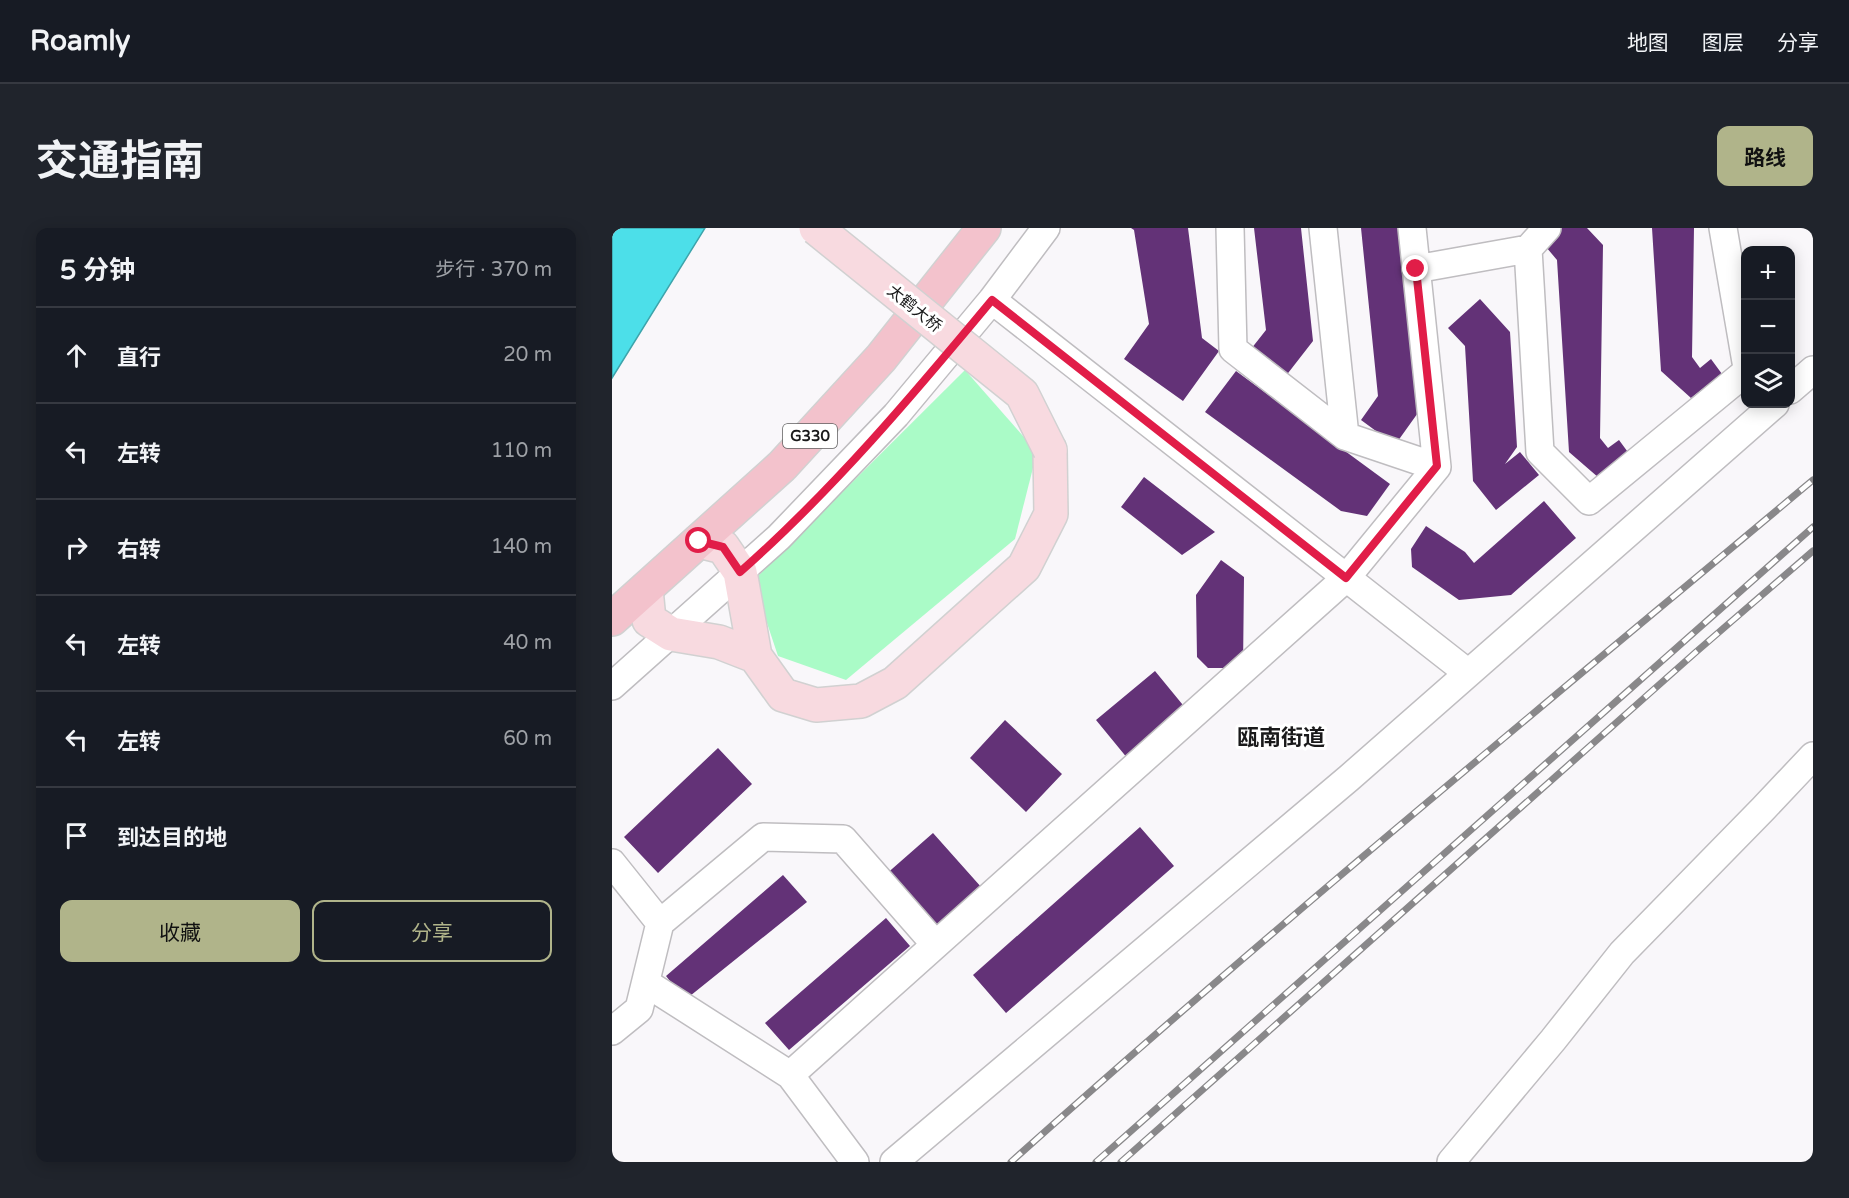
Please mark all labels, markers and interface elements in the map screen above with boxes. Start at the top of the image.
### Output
text: Roamly [30,24,130,58]
text: 地图 [1627,31,1669,56]
text: 图层 [1702,31,1744,56]
text: 分享 [1777,31,1819,56]
button: 路线 [1717,126,1813,186]
text: 交通指南 [36,136,204,187]
map controls [1741,246,1795,408]
button: + [1741,246,1795,300]
text: 5 分钟 [60,255,135,286]
route end [1402,255,1428,281]
text: 步行 · 370 m [435,258,552,282]
street label: 太鹤大桥 [883,281,946,337]
button: − [1741,300,1795,354]
icon: ahead [60,339,93,372]
text: 20 m [503,343,552,367]
text: 直行 [117,345,161,371]
button: layers [1741,354,1795,408]
road number: G330 [783,424,837,448]
icon: left [60,435,93,468]
text: 110 m [491,439,552,463]
text: 左转 [117,441,161,467]
route start [685,527,711,553]
icon: right [60,531,93,564]
text: 140 m [491,535,552,559]
text: 右转 [117,537,161,563]
icon: left [60,627,93,660]
text: 40 m [503,631,552,655]
text: 左转 [117,633,161,659]
icon: left [60,723,93,756]
district label: 瓯南街道 [1237,725,1325,751]
text: 60 m [503,727,552,751]
text: 左转 [117,729,161,755]
icon: arrive [60,819,93,852]
text: 到达目的地 [117,825,227,851]
button: 收藏 [60,900,300,962]
button: 分享 [312,900,552,962]

